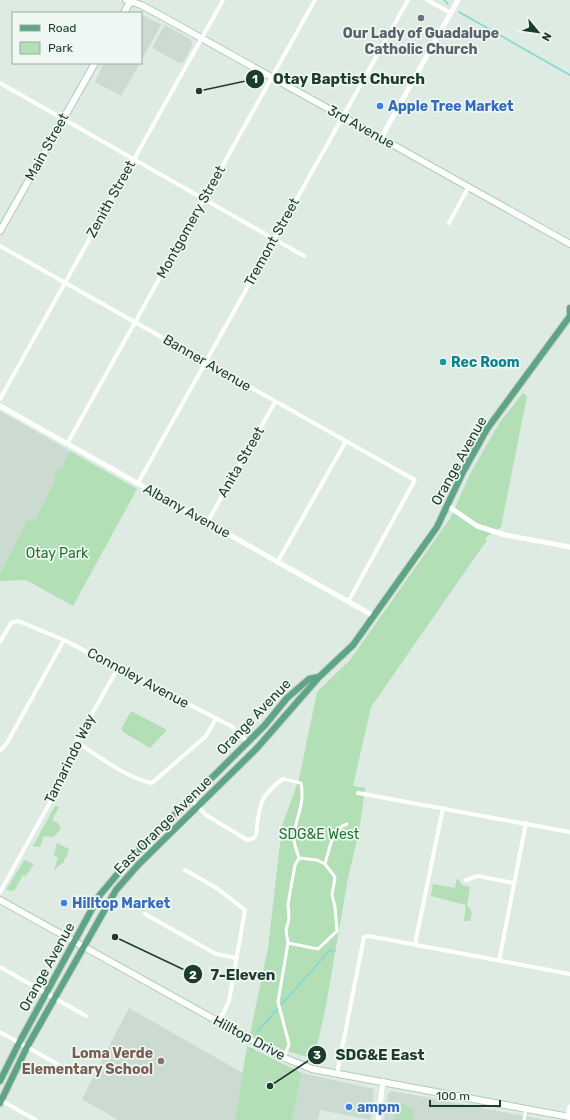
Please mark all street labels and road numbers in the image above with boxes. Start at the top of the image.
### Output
street label: 3rd Avenue [325,102,398,152]
street label: Main Street [21,110,73,184]
street label: Zenith Street [83,157,139,241]
street label: Montgomery Street [153,162,229,281]
street label: Tremont Street [241,194,304,289]
street label: Banner Avenue [160,331,254,395]
street label: Orange Avenue [428,413,491,508]
street label: Anita Street [214,423,268,500]
street label: Albany Avenue [141,480,233,542]
street label: Connoley Avenue [84,644,192,712]
street label: Orange Avenue [213,675,295,759]
street label: Tamarindo Way [41,711,99,807]
street label: East Orange Avenue [111,772,216,877]
street label: Orange Avenue [16,919,79,1014]
street label: Hilltop Drive [210,1012,288,1064]

